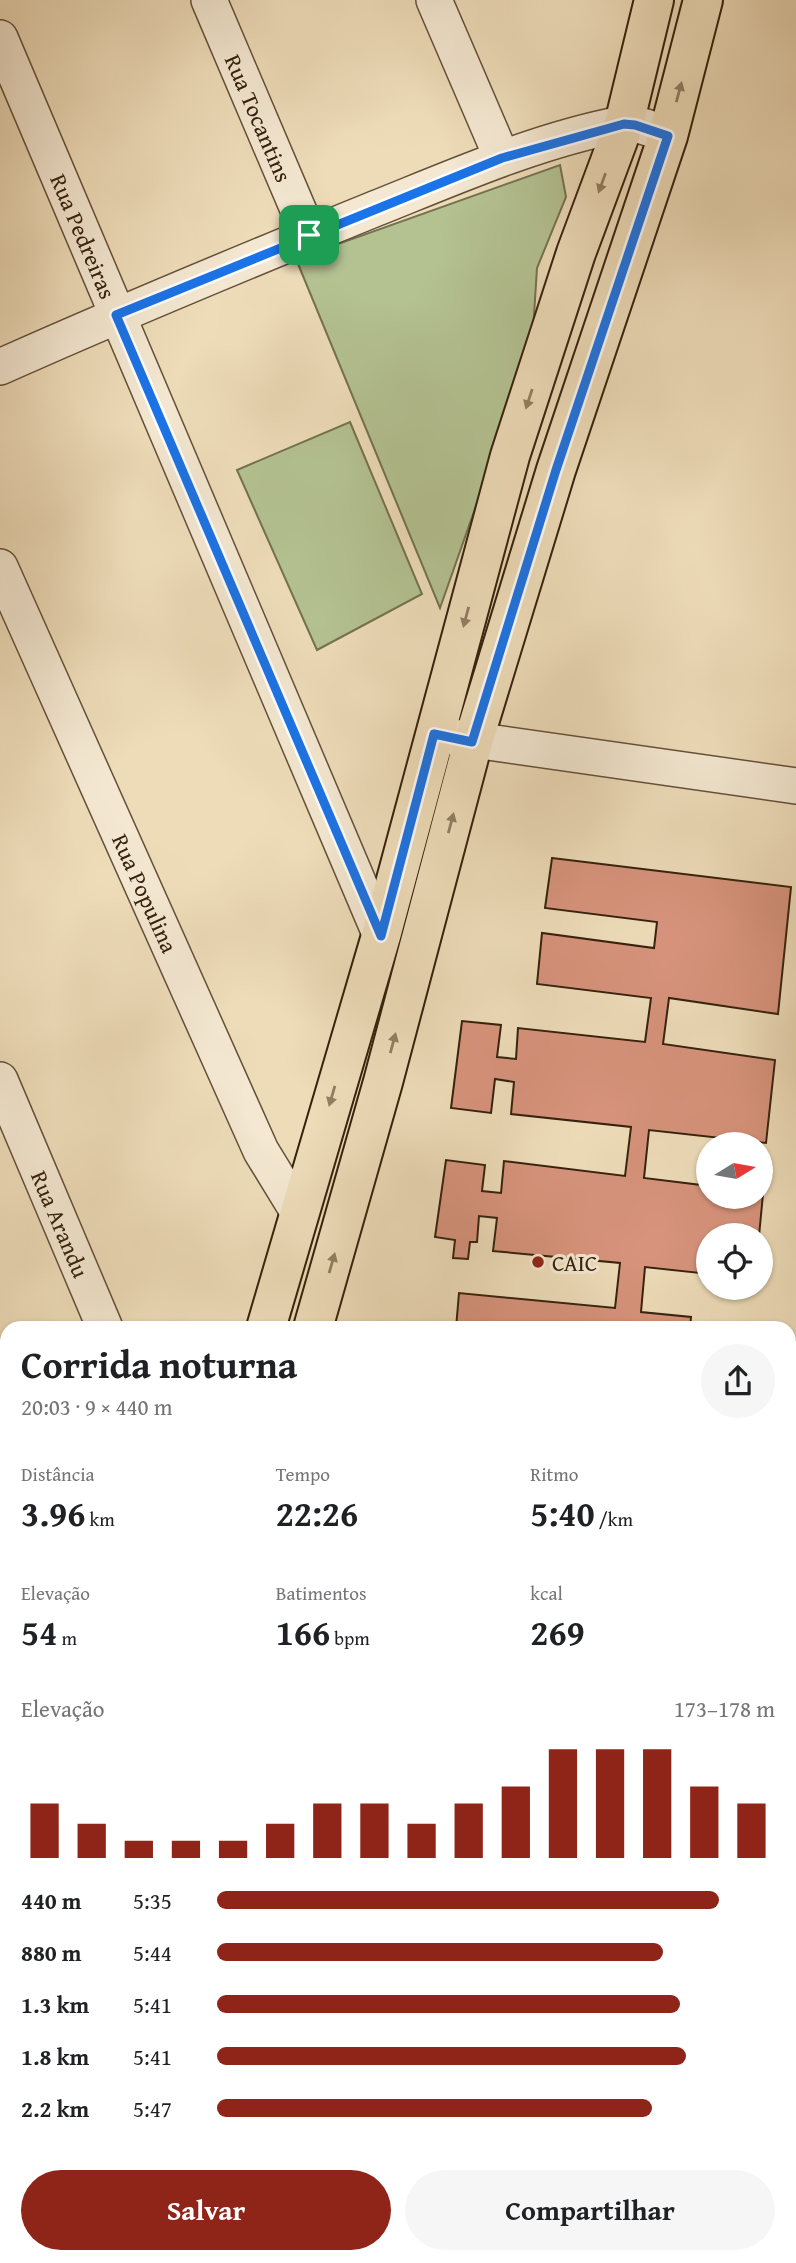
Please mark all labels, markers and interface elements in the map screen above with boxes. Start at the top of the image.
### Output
street label: Rua Tocantins [217,49,301,187]
one-way arrow [674,81,685,103]
street label: Rua Pedreiras [43,168,125,303]
one-way arrow [596,173,607,194]
pin [279,205,339,265]
icon: arrive [290,216,328,254]
one-way arrow [523,388,533,409]
one-way arrow [460,606,471,628]
one-way arrow [446,812,457,834]
street label: Rua Populina [105,828,187,958]
one-way arrow [388,1032,399,1054]
one-way arrow [327,1086,337,1107]
north arrow [696,1132,774,1209]
map controls [696,1132,773,1300]
street label: Rua Arandu [24,1165,98,1283]
button: locate [696,1223,773,1300]
place label: CAIC [552,1246,597,1279]
one-way arrow [327,1251,338,1273]
marker: CAIC [530,1254,546,1270]
text: Corrida noturna [21,1336,297,1392]
button: share [701,1344,775,1418]
text: 20:03 · 9 × 440 m [21,1390,173,1423]
text: Distância [21,1460,95,1488]
text: Tempo [276,1460,330,1488]
text: Ritmo [530,1460,579,1488]
text: 3.96 [21,1488,85,1539]
text: 22:26 [276,1488,358,1539]
text: 5:40 [530,1488,595,1539]
text: km [85,1505,115,1533]
text: /km [595,1505,633,1533]
text: Elevação [21,1579,90,1607]
text: Batimentos [276,1579,367,1607]
text: kcal [530,1579,563,1607]
text: 54 [21,1607,57,1658]
text: 166 [276,1607,330,1658]
text: 269 [530,1607,585,1658]
text: m [57,1624,77,1652]
text: bpm [330,1624,370,1652]
text: Elevação [21,1692,105,1725]
text: 173–178 m [674,1692,775,1725]
text: 440 m [21,1884,82,1917]
text: 5:35 [133,1884,172,1917]
text: 880 m [21,1936,82,1969]
text: 5:44 [133,1936,172,1969]
text: 1.3 km [21,1988,89,2021]
text: 5:41 [133,1988,172,2021]
text: 1.8 km [21,2040,89,2073]
text: 5:41 [133,2040,172,2073]
text: 2.2 km [21,2092,89,2125]
text: 5:47 [133,2092,172,2125]
button: Salvar [21,2170,391,2250]
button: Compartilhar [405,2170,775,2250]

